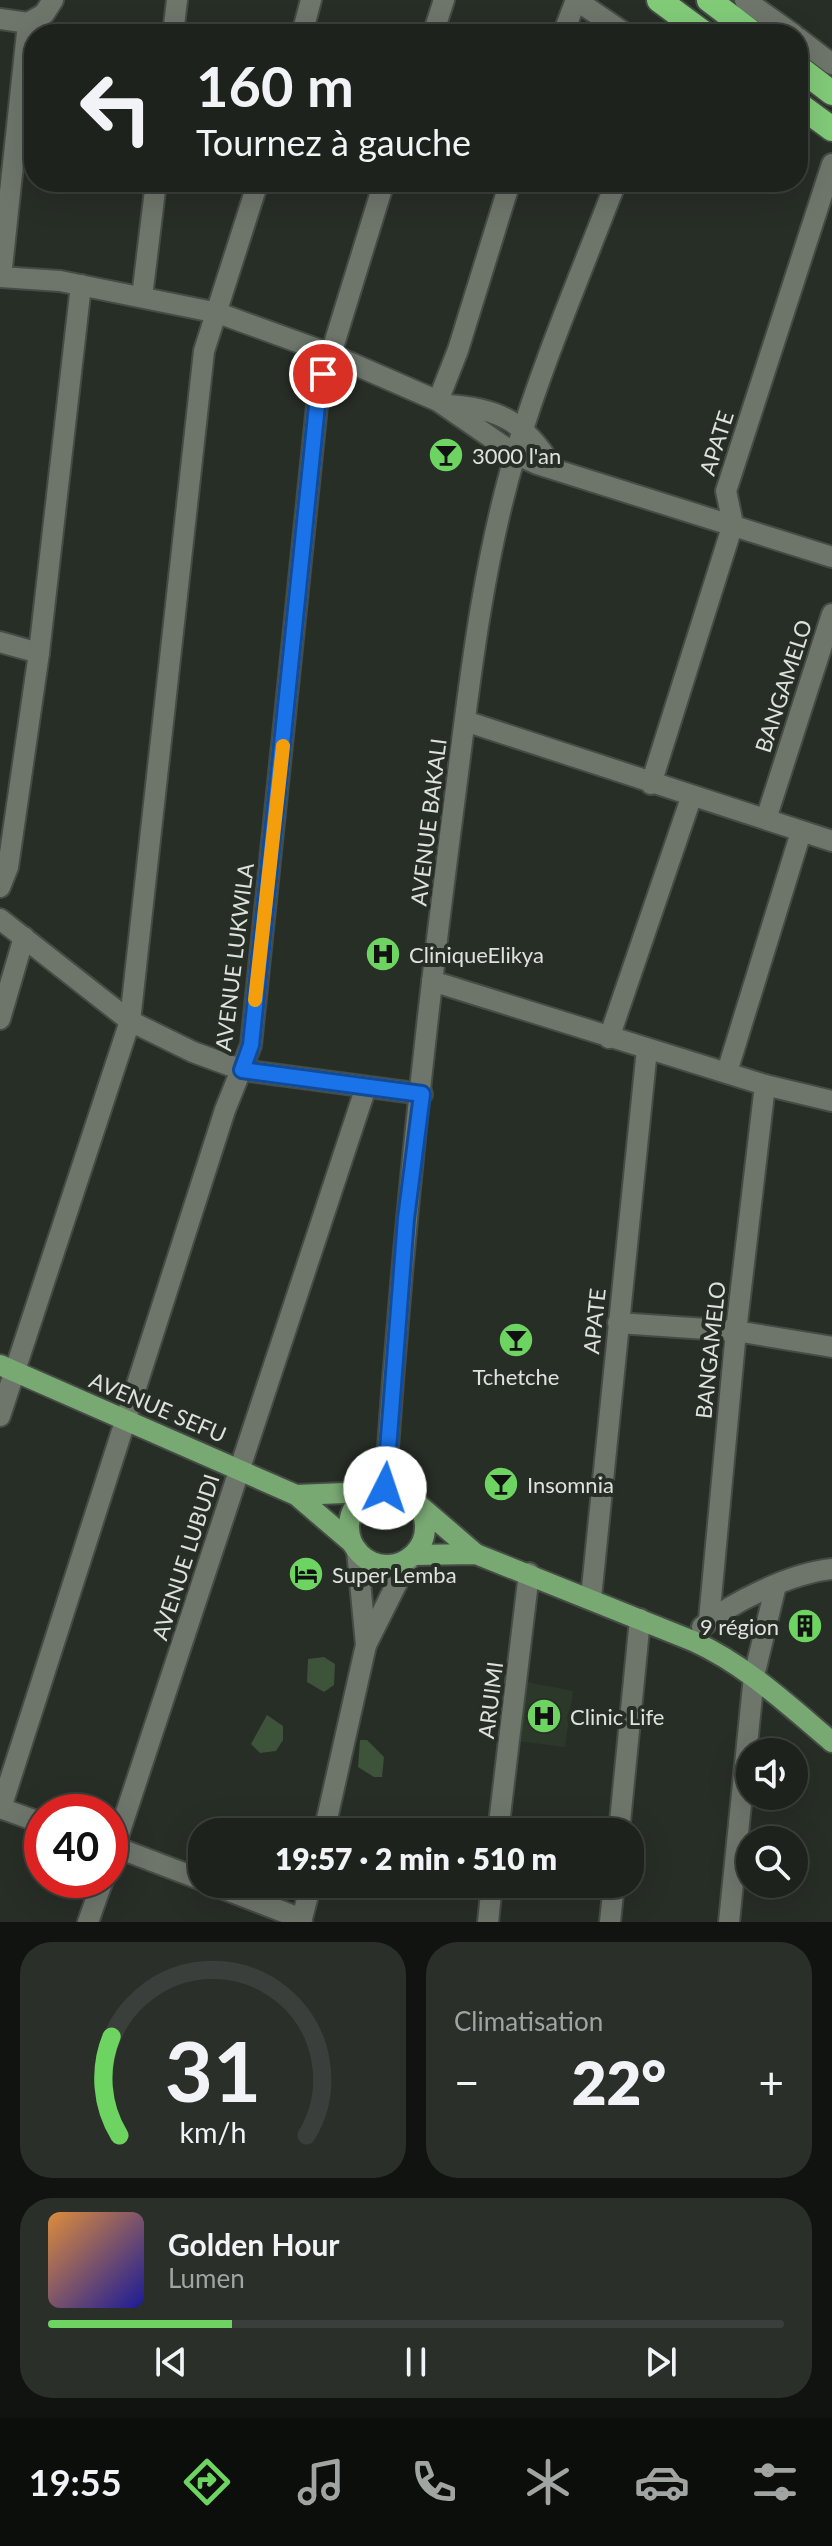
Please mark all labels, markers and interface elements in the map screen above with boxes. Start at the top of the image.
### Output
text: 160 m [196,52,354,119]
icon: left [64,56,168,160]
text: Tournez à gauche [196,120,471,164]
pin [289,340,357,408]
icon: arrive [301,352,345,396]
street label: APATE [693,407,739,479]
bar icon: 3000 l'an [427,436,465,474]
place label: 3000 l'an [472,442,561,469]
street label: BANGAMELO [749,616,817,756]
street label: AVENUE BAKALI [404,737,452,907]
street label: AVENUE LUKWILA [209,861,259,1053]
hospital icon: CliniqueElikya [364,935,402,973]
place label: CliniqueElikya [409,941,544,968]
street label: BANGAMELO [689,1280,731,1420]
street label: APATE [577,1287,611,1355]
bar icon: Tchetche [497,1321,535,1359]
place label: Tchetche [473,1363,559,1390]
street label: AVENUE SEFU [86,1366,230,1448]
position arrow [343,1446,427,1530]
bar icon: Insomnia [482,1465,520,1503]
street label: AVENUE LUBUDI [145,1471,225,1643]
place label: Insomnia [527,1471,614,1498]
hotel icon: Super Lemba [287,1555,325,1593]
place label: Super Lemba [332,1561,457,1588]
building icon: 9 région [786,1607,824,1645]
place label: 9 région [700,1613,779,1640]
street label: ARUIMI [472,1660,508,1740]
hospital icon: Clinic Life [525,1697,563,1735]
place label: Clinic Life [570,1703,664,1730]
map controls [736,1738,808,1898]
button: sound [736,1738,808,1810]
speed limit sign: 40 [24,1794,128,1898]
button: search [736,1826,808,1898]
text: 19:57 · 2 min · 510 m [275,1840,557,1876]
text: Climatisation [454,2005,603,2037]
text: 31 [165,2020,261,2120]
text: 22° [572,2046,666,2118]
text: − [454,2056,480,2108]
text: + [758,2056,784,2108]
text: km/h [180,2115,246,2149]
text: Golden Hour [168,2226,340,2262]
text: Lumen [168,2262,245,2294]
icon: previous [149,2340,193,2384]
icon: pause [394,2340,438,2384]
icon: next [639,2340,683,2384]
icon: directions [179,2454,235,2510]
icon: music [293,2454,349,2510]
icon: phone [406,2454,462,2510]
icon: climate [520,2454,576,2510]
icon: car [634,2454,690,2510]
icon: filters [747,2454,803,2510]
text: 19:55 [29,2460,122,2504]

